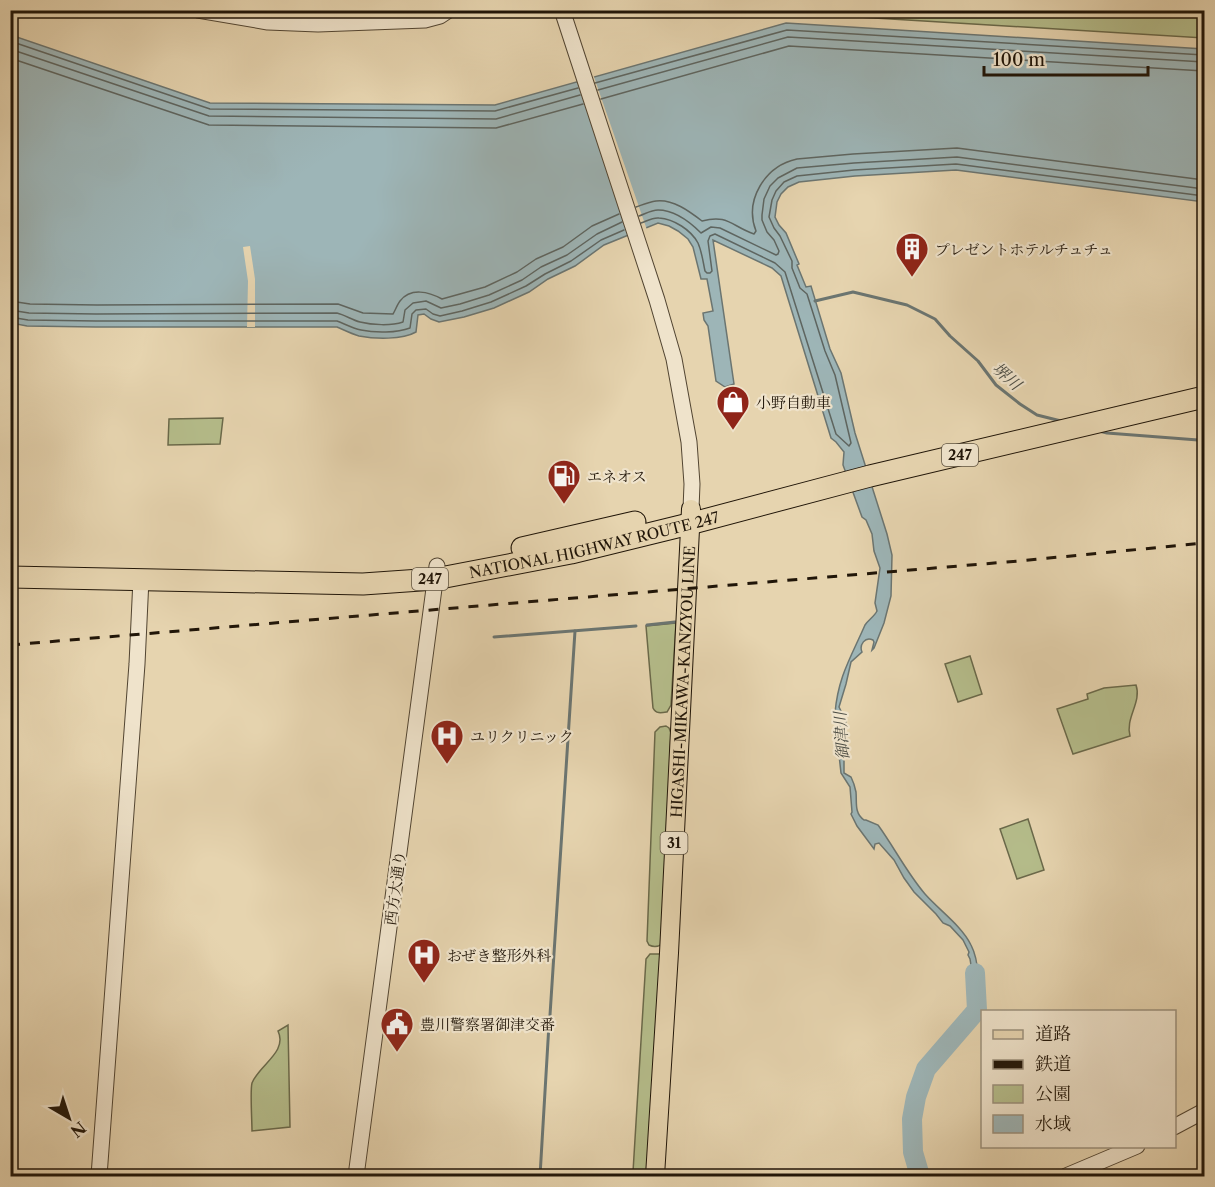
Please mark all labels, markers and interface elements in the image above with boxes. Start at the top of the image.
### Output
scale bar [984,39,1148,77]
text: 100 m [993,49,1045,71]
building icon: プレゼントホテルチュチュ [894,231,930,278]
place label: プレゼントホテルチュチュ [935,240,1113,259]
water label: 堺川 [988,358,1027,395]
shop icon: 小野自動車 [715,384,751,431]
place label: 小野自動車 [756,393,831,412]
road number: 247 [942,444,978,466]
fuel station icon: エネオス [546,458,582,505]
place label: エネオス [587,467,647,486]
street label: NATIONAL HIGHWAY ROUTE 247 [467,507,722,582]
street label: HIGASHI-MIKAWA-KANZYOU LINE [666,545,699,818]
road number: 247 [412,568,448,590]
water label: 御津川 [829,709,853,761]
hospital icon: ユリクリニック [429,718,465,765]
place label: ユリクリニック [470,727,574,746]
road number: 31 [660,832,688,854]
street label: 西方大通り [380,850,410,926]
hospital icon: おぜき整形外科 [406,937,442,984]
place label: おぜき整形外科 [447,946,552,965]
public building icon: 豊川警察署御津交番 [379,1006,415,1053]
legend [981,1010,1176,1148]
place label: 豊川警察署御津交番 [420,1015,555,1034]
text: 道路 [1035,1023,1071,1045]
text: 鉄道 [1035,1053,1071,1075]
text: 公園 [1035,1083,1071,1105]
north arrow [39,1088,99,1148]
text: 水域 [1035,1113,1071,1135]
text: N [67,1118,90,1142]

